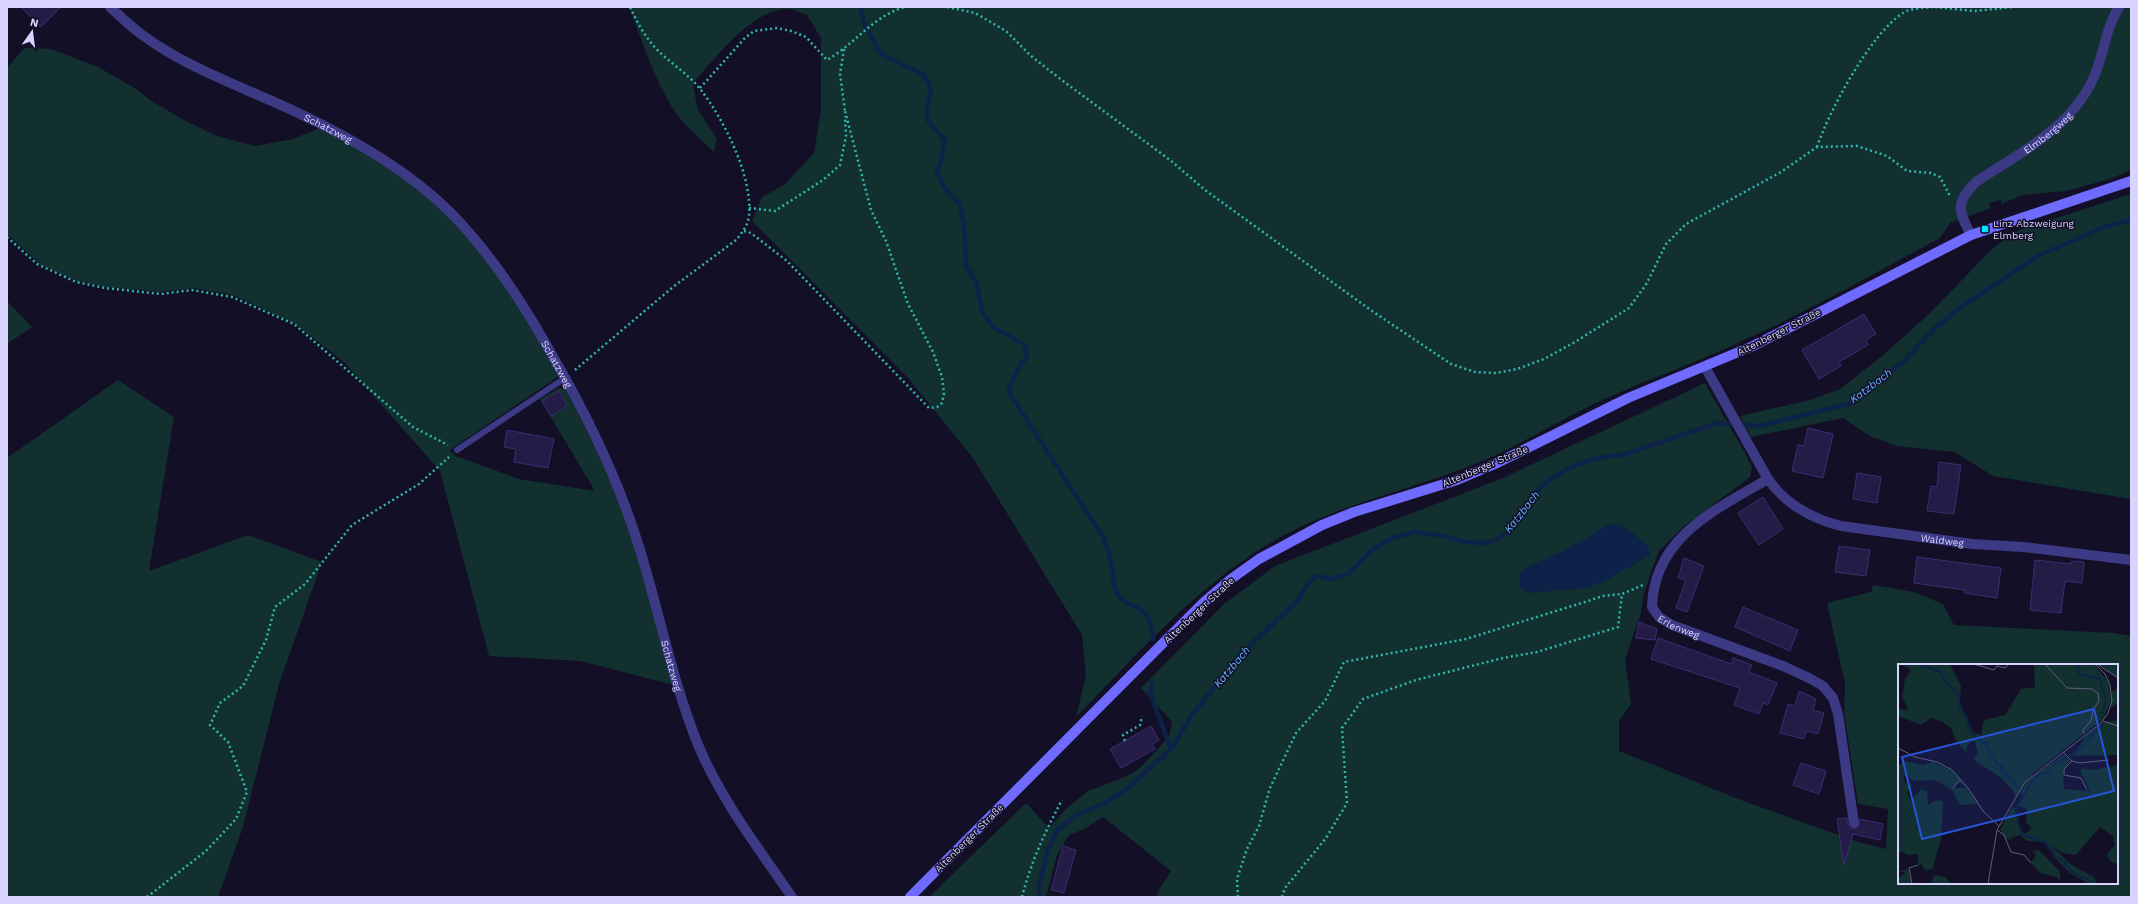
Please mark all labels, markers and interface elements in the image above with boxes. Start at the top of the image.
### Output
north arrow [12,12,52,52]
text: N [29,15,40,30]
street label: Elmbergweg [2021,109,2074,156]
street label: Schatzweg [302,111,355,145]
place label: Linz Abzweigung Elmberg [1993,218,2075,241]
marker: Linz Abzweigung Elmberg [1980,224,1990,234]
street label: Altenberger Straße [1736,306,1823,358]
street label: Schatzweg [539,338,575,390]
water label: Katzbach [1847,366,1895,406]
street label: Altenberger Straße [1441,443,1530,489]
water label: Katzbach [1502,489,1542,535]
street label: Waldweg [1920,532,1965,548]
street label: Altenberger Straße [1162,574,1237,645]
street label: Erlenweg [1656,612,1702,641]
street label: Schatzweg [660,639,685,693]
water label: Katzbach [1211,644,1253,690]
inset map [1898,664,2118,884]
street label: Altenberger Straße [933,801,1006,874]

